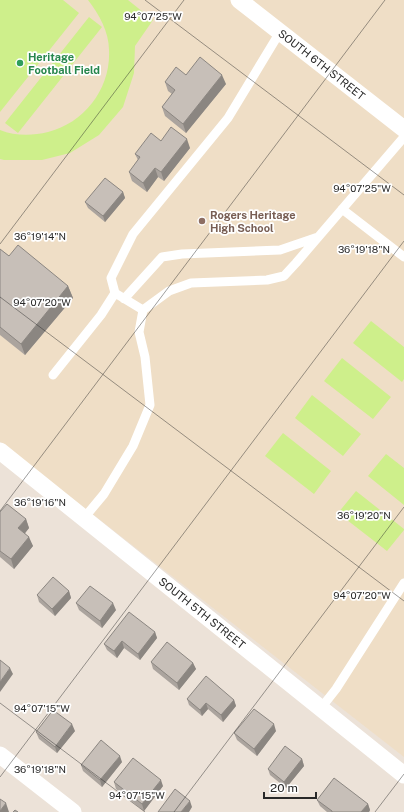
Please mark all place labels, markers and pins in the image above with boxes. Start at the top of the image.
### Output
place label: Heritage Football Field [28,51,100,76]
marker: Heritage Football Field [15,58,25,68]
place label: Rogers Heritage High School [210,209,296,234]
marker: Rogers Heritage High School [197,216,207,226]

